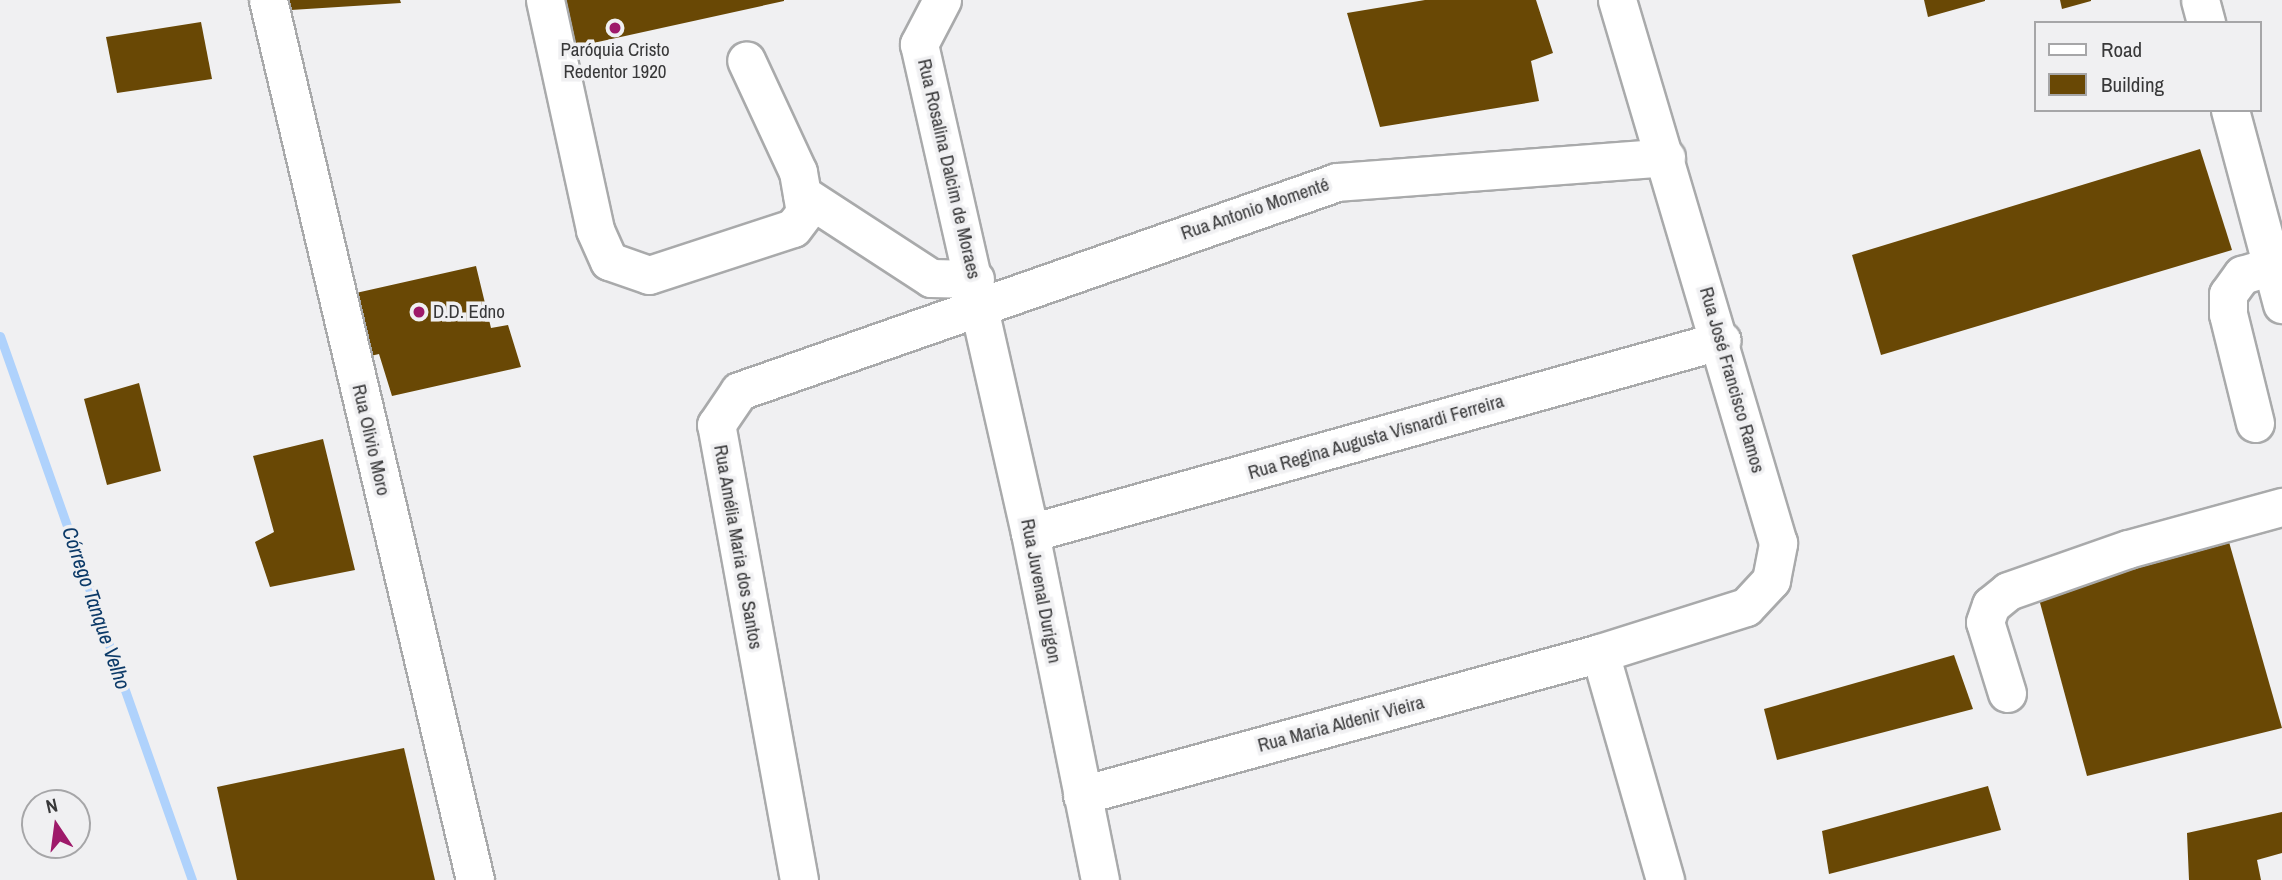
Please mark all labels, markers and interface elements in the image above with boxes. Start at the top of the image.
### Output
marker: Paróquia Cristo Redentor 1920 [607,20,623,36]
legend [2034,21,2261,112]
text: Road [2101,35,2142,64]
place label: Paróquia Cristo Redentor 1920 [560,39,670,83]
street label: Rua Rosalina Dalcim de Moraes [913,57,985,281]
text: Building [2101,70,2164,99]
street label: Rua Antonio Momenté [1178,173,1332,245]
street label: Rua José Francisco Ramos [1695,284,1769,476]
place label: D.D. Edno [433,301,505,323]
marker: D.D. Edno [411,304,427,320]
street label: Rua Olivio Moro [347,382,395,498]
street label: Rua Regina Augusta Visnardi Ferreira [1245,389,1507,485]
street label: Rua Amélia Maria dos Santos [709,443,767,651]
street label: Rua Juvenal Durigon [1016,517,1066,665]
water label: Córrego Tanque Velho [56,523,136,693]
street label: Rua Maria Aldenir Vieira [1255,691,1427,757]
north arrow [21,789,91,859]
text: N [43,792,60,819]

